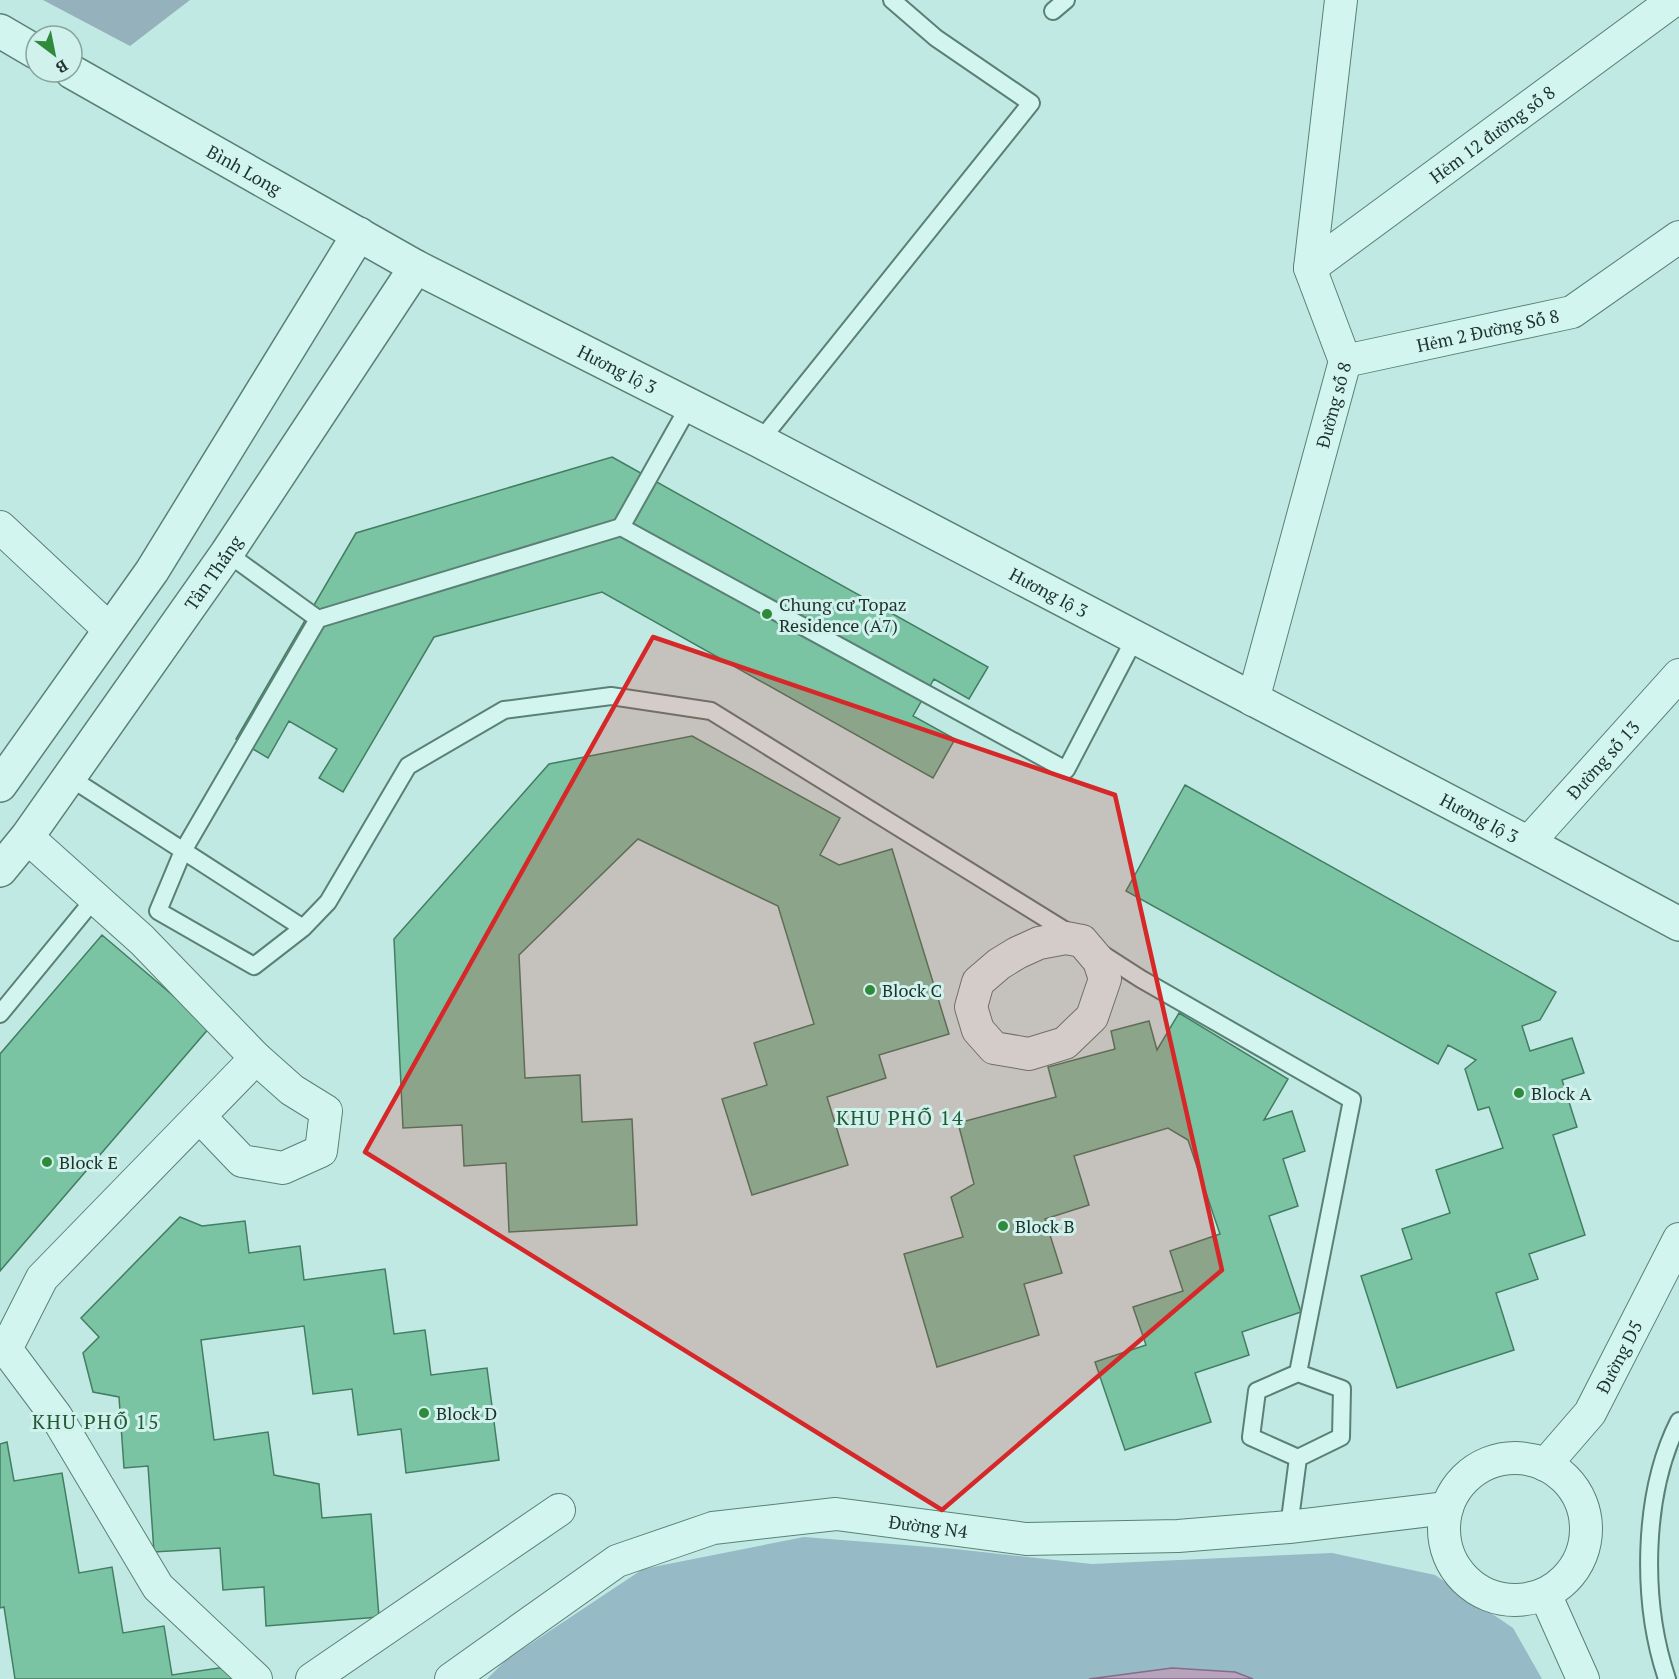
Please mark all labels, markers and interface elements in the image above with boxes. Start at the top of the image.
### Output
north arrow [24,24,84,84]
text: B [52,55,72,79]
street label: Hẻm 12 đường số 8 [1424,80,1560,188]
street label: Bình Long [203,139,286,201]
street label: Hẻm 2 Đường Số 8 [1414,303,1561,357]
street label: Hương lộ 3 [574,339,661,399]
street label: Đường số 8 [1310,359,1356,450]
street label: Tân Thắng [179,530,248,615]
street label: Hương lộ 3 [1006,562,1092,623]
place label: Chung cư Topaz Residence (A7) [779,592,907,637]
marker: Chung cư Topaz Residence (A7) [760,607,774,621]
street label: Đường số 13 [1561,715,1645,804]
street label: Hương lộ 3 [1436,787,1523,848]
place label: Block C [882,978,942,1002]
marker: Block C [863,983,877,997]
place label: Block A [1531,1081,1592,1105]
marker: Block A [1512,1086,1526,1100]
district label: KHU PHỐ 14 [836,1104,964,1131]
place label: Block E [59,1150,118,1174]
marker: Block E [40,1155,54,1169]
place label: Block B [1015,1214,1075,1238]
marker: Block B [996,1219,1010,1233]
street label: Đường D5 [1590,1316,1647,1397]
place label: Block D [436,1401,497,1425]
marker: Block D [417,1406,431,1420]
district label: KHU PHỐ 15 [32,1408,160,1435]
street label: Đường N4 [887,1509,970,1543]

